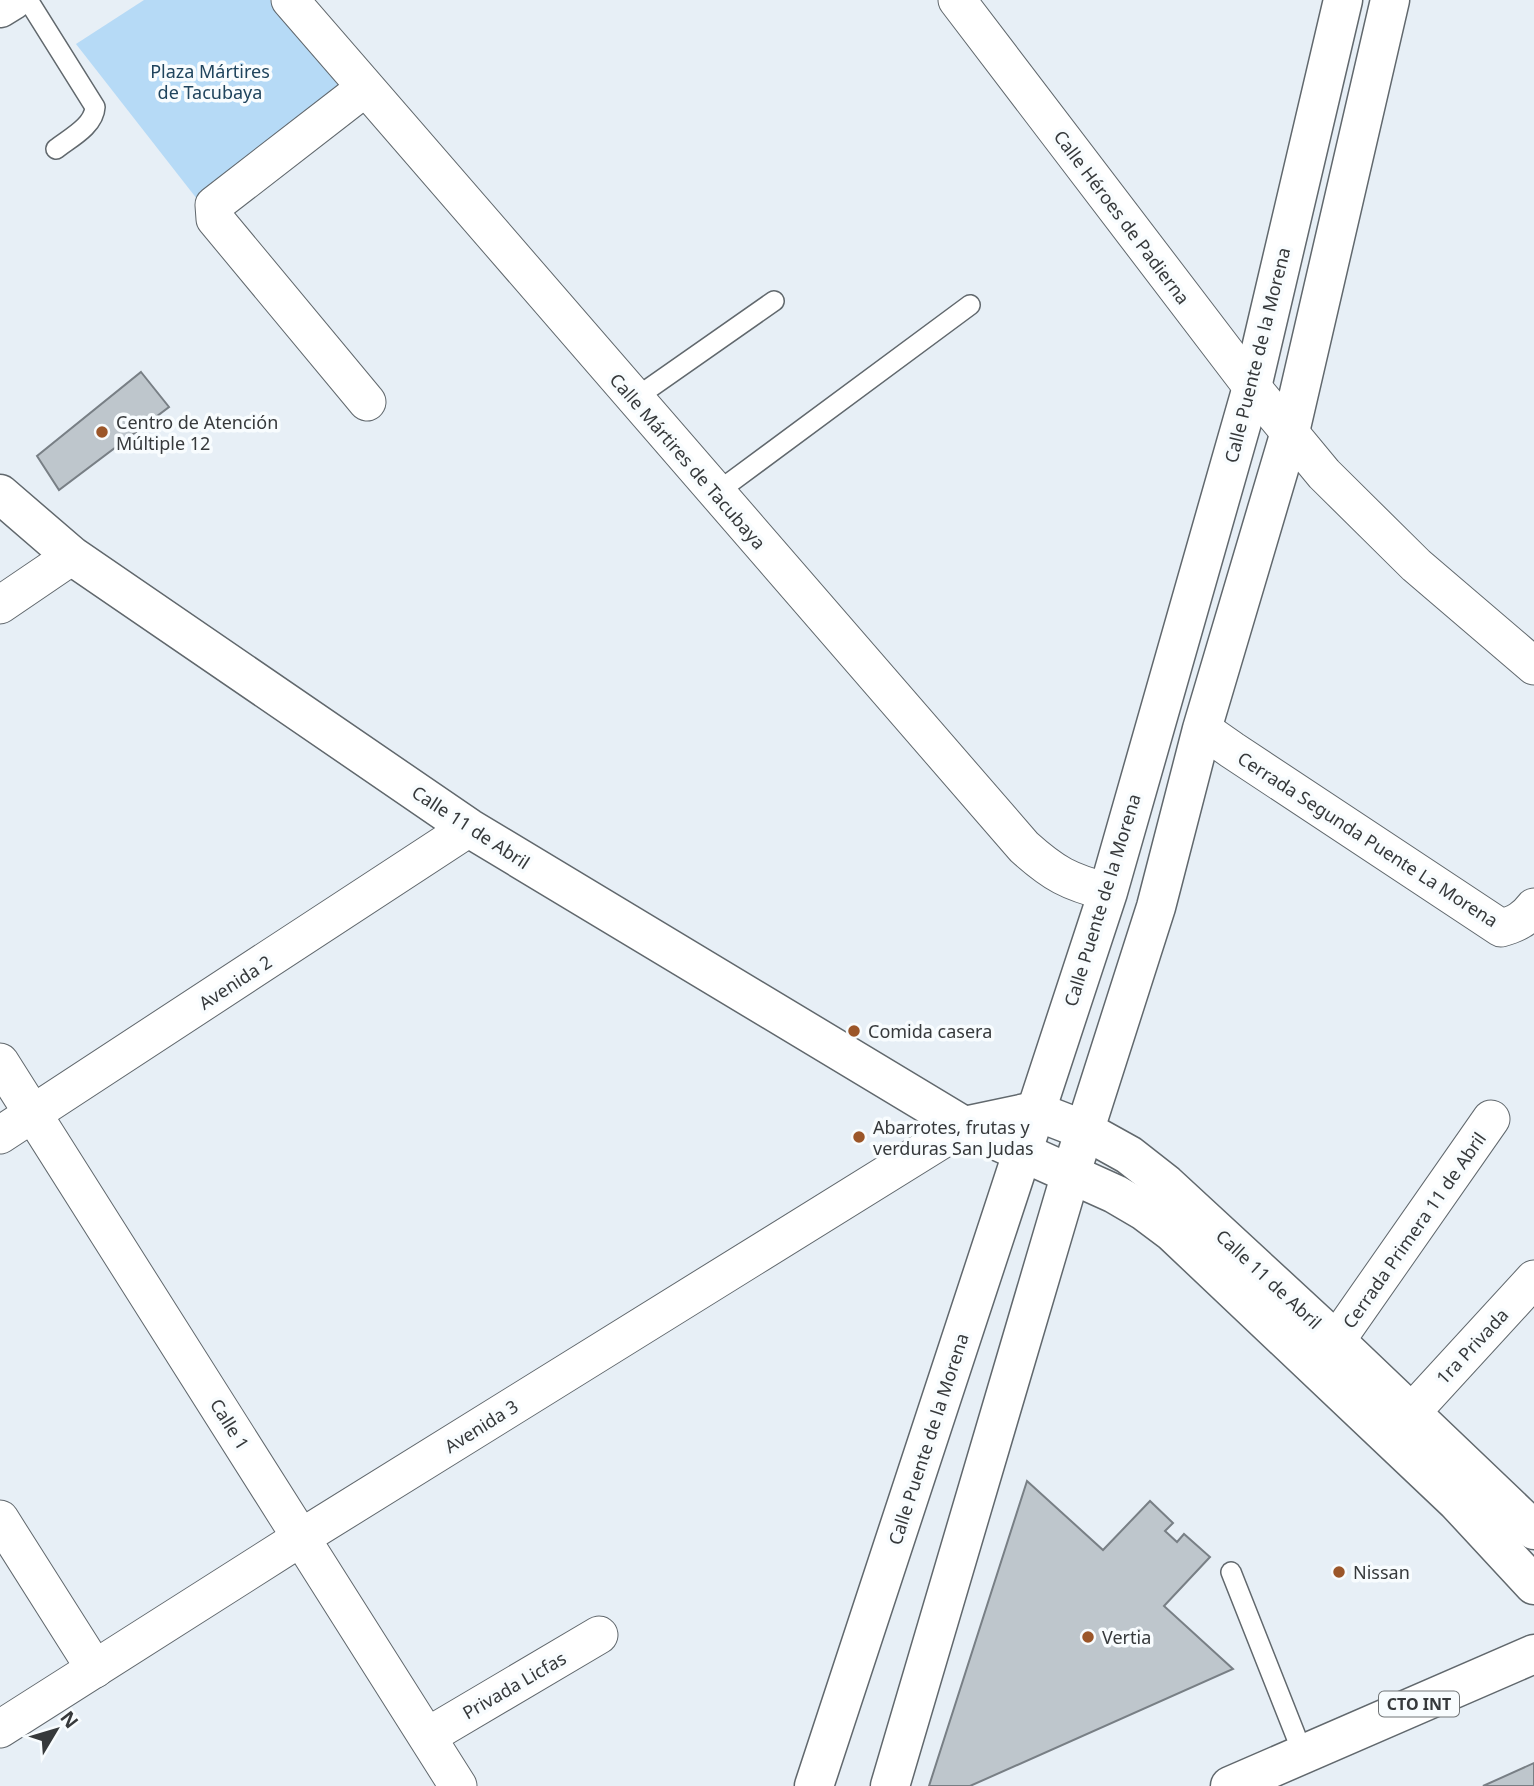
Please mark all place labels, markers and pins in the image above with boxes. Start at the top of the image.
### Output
place label: Centro de Atención Múltiple 12 [116,410,278,455]
marker: Centro de Atención Múltiple 12 [94,424,110,440]
place label: Comida casera [868,1019,992,1043]
marker: Comida casera [846,1023,862,1039]
place label: Abarrotes, frutas y verduras San Judas [873,1115,1034,1160]
marker: Abarrotes, frutas y verduras San Judas [851,1129,867,1145]
place label: Nissan [1353,1560,1410,1584]
marker: Nissan [1331,1564,1347,1580]
place label: Vertia [1102,1625,1151,1649]
marker: Vertia [1080,1629,1096,1645]

